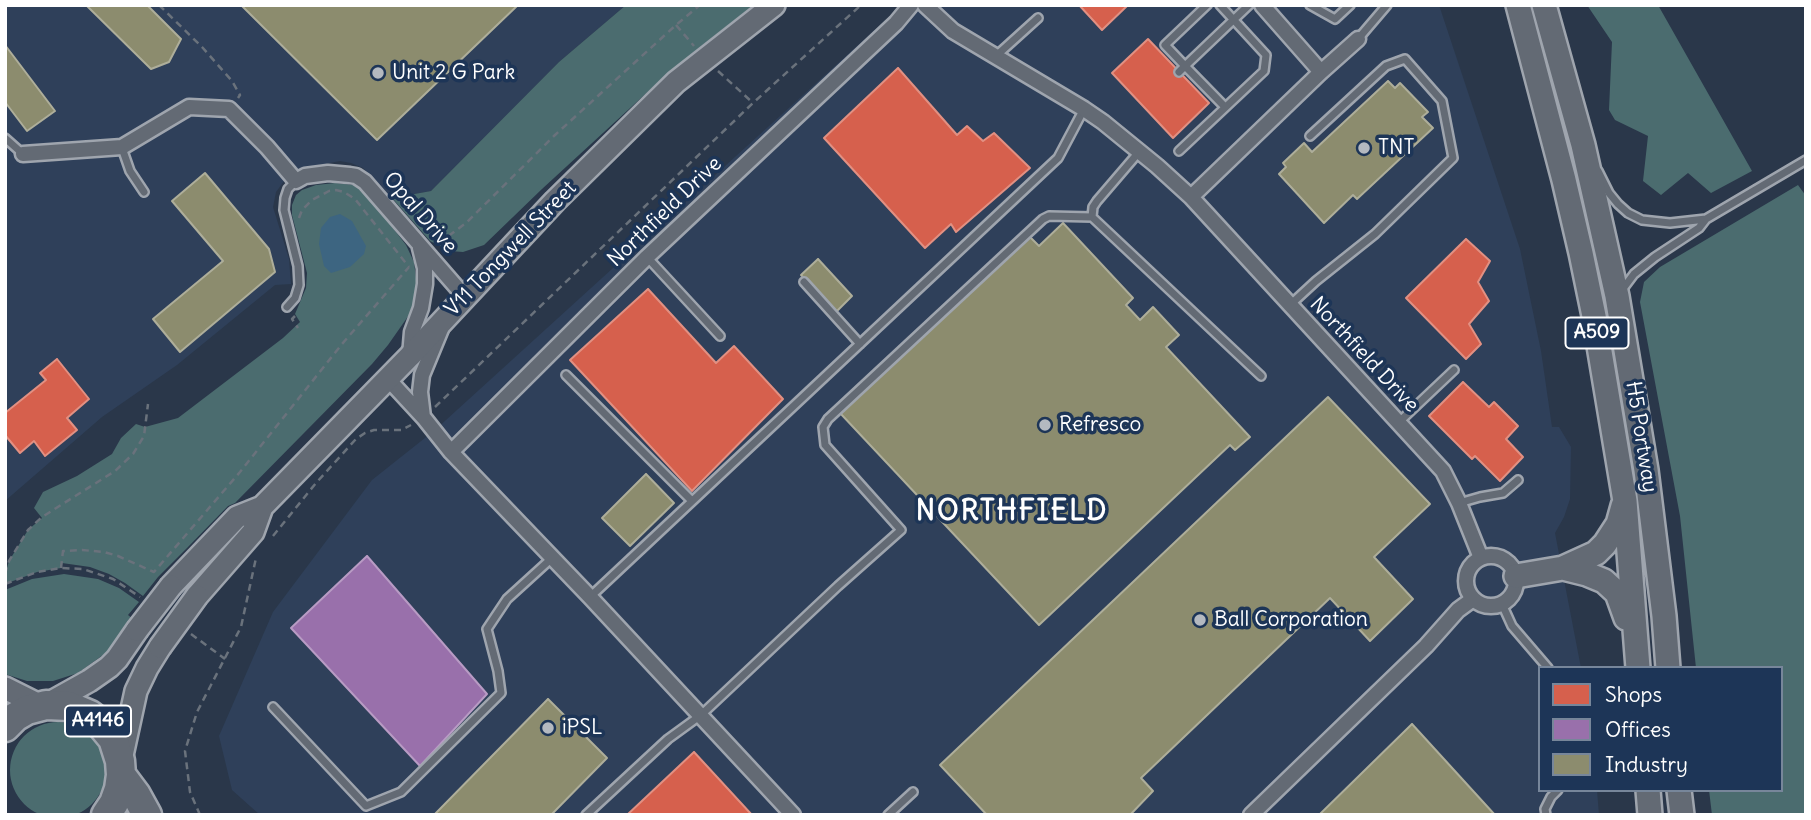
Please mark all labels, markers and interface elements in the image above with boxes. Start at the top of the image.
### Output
place label: Unit 2 G Park [392,60,515,86]
marker: Unit 2 G Park [370,65,386,81]
place label: TNT [1378,135,1414,161]
marker: TNT [1356,140,1372,156]
street label: Northfield Drive [603,151,727,273]
street label: Opal Drive [378,167,462,259]
street label: V11 Tongwell Street [440,176,582,322]
street label: Northfield Drive [1304,292,1424,418]
road number: A509 [1566,318,1628,348]
street label: H5 Portway [1620,380,1662,494]
place label: Refresco [1059,412,1141,438]
marker: Refresco [1037,417,1053,433]
district label: NORTHFIELD [917,495,1107,529]
place label: Ball Corporation [1214,607,1368,633]
marker: Ball Corporation [1192,612,1208,628]
legend [1538,666,1783,792]
text: Shops [1605,681,1662,708]
road number: A4146 [65,706,131,736]
place label: iPSL [562,715,602,741]
text: Offices [1605,716,1671,743]
marker: iPSL [540,720,556,736]
text: Industry [1605,751,1688,778]

